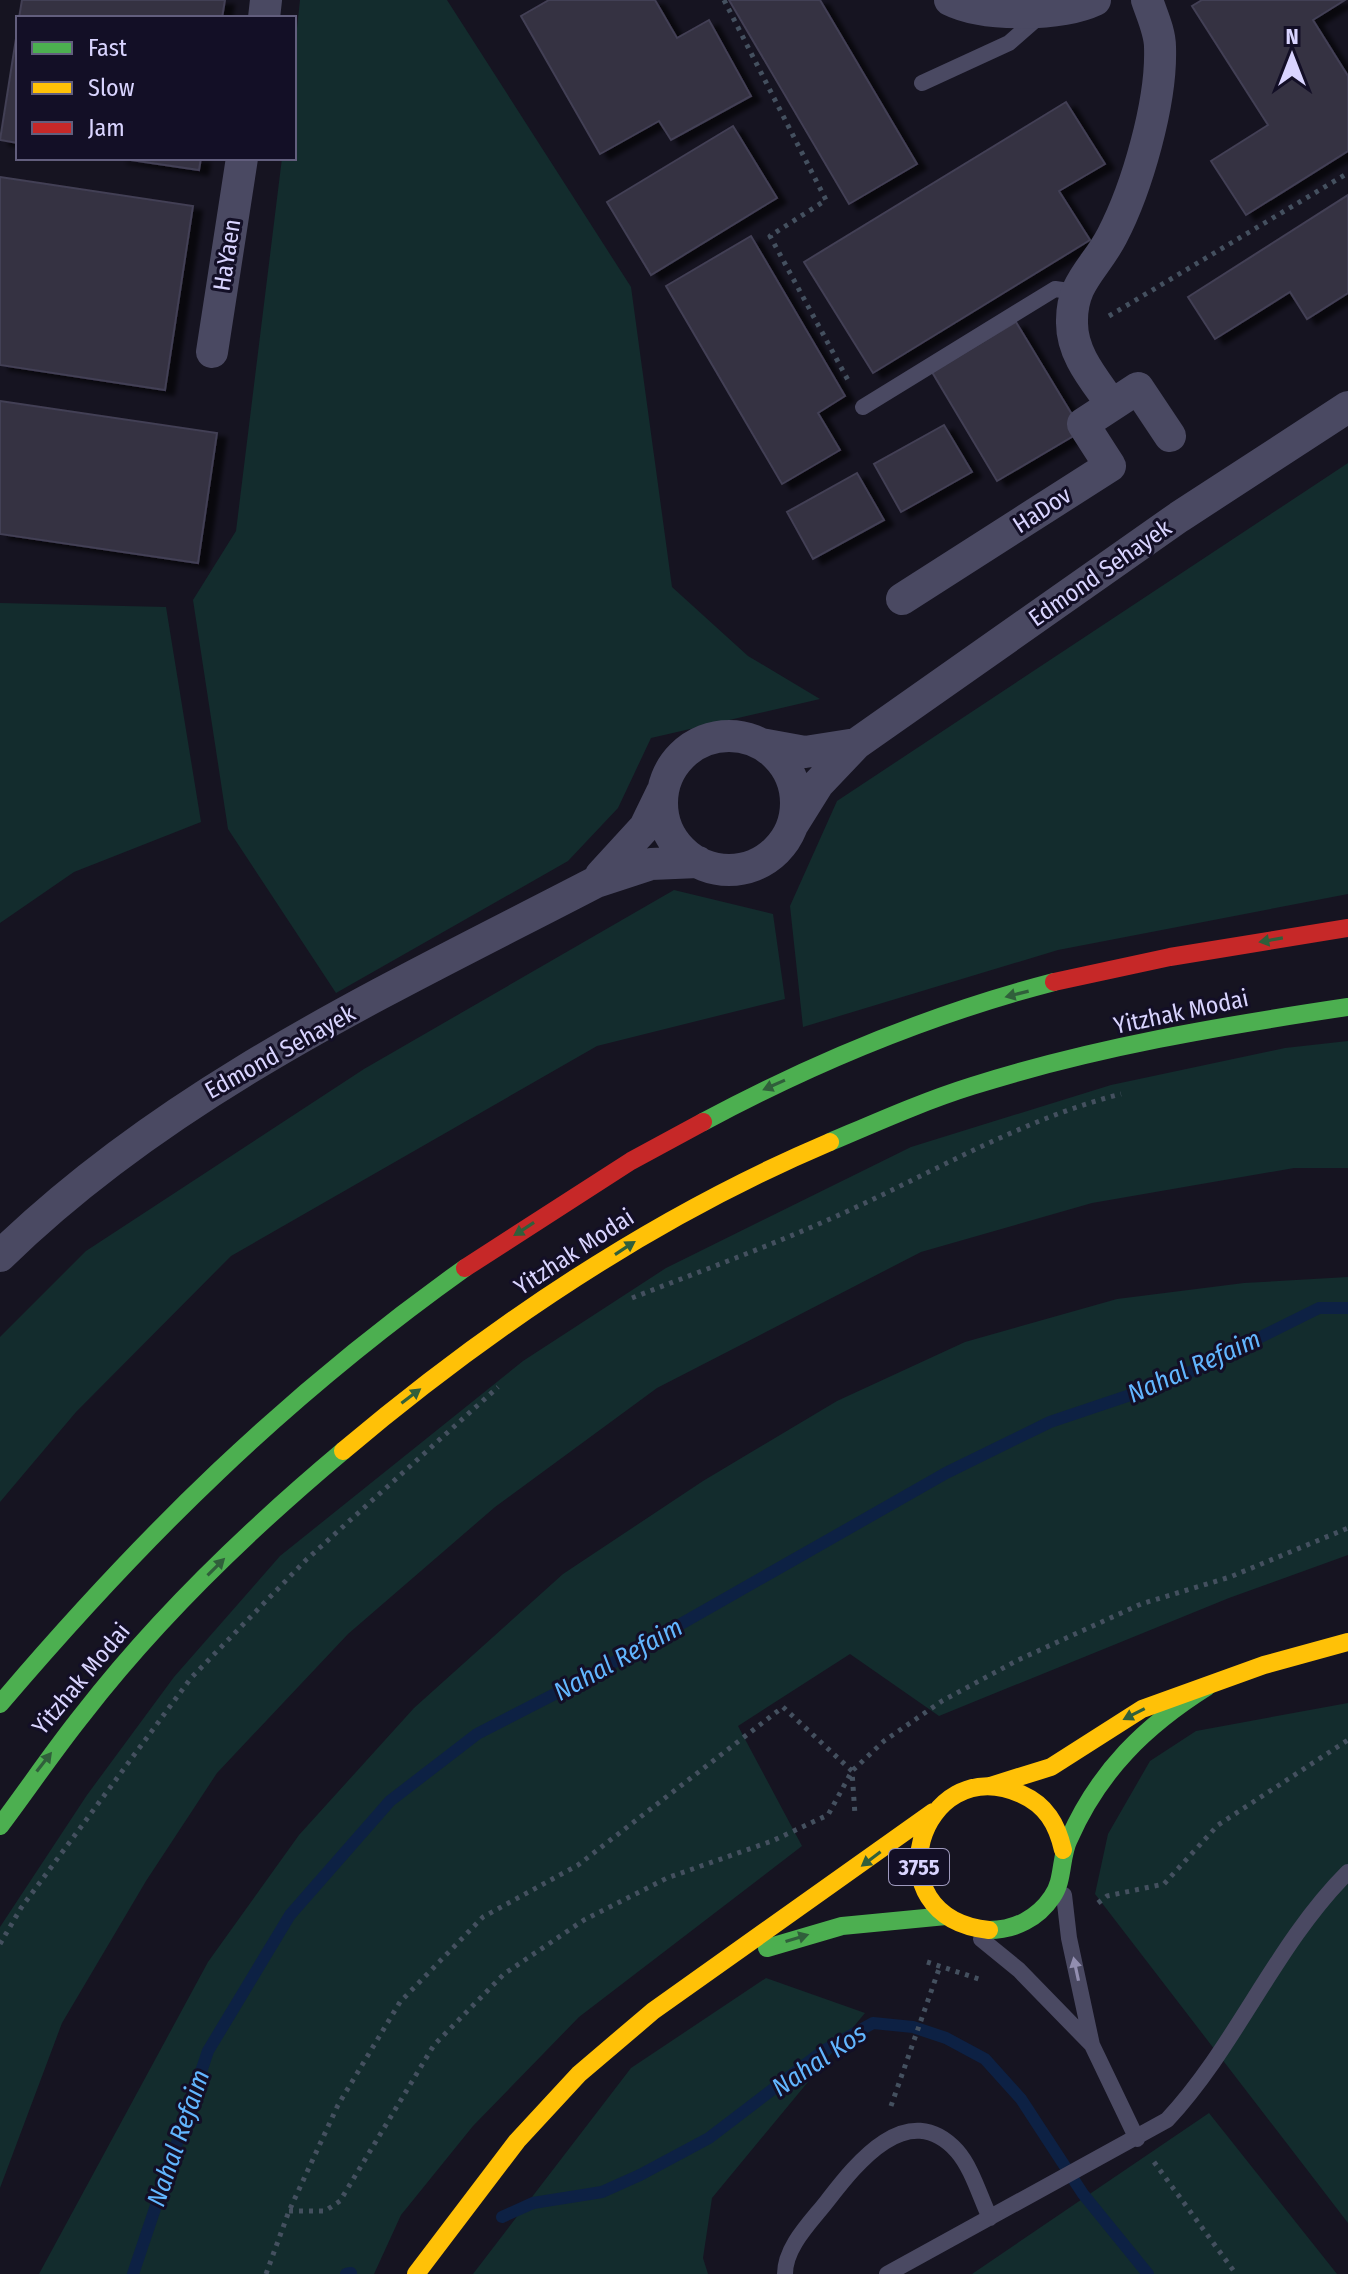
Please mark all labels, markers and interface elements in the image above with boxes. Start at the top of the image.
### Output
legend [16,16,296,160]
north arrow [1252,16,1332,96]
text: N [1285,23,1299,50]
text: Fast [88,34,127,62]
text: Slow [88,74,135,102]
text: Jam [88,114,125,142]
street label: HaYaen [207,217,247,293]
street label: HaDov [1008,481,1076,539]
street label: Edmond Sehayek [1023,513,1177,632]
one-way arrow [1258,934,1283,946]
street label: Yitzhak Modai [1111,984,1251,1040]
one-way arrow [1004,988,1029,1000]
street label: Edmond Sehayek [200,999,361,1105]
one-way arrow [762,1079,786,1092]
street label: Yitzhak Modai [509,1203,639,1301]
one-way arrow [514,1221,535,1236]
one-way arrow [614,1240,635,1255]
water label: Nahal Refaim [1123,1323,1266,1410]
one-way arrow [401,1389,422,1404]
one-way arrow [206,1558,225,1577]
water label: Nahal Refaim [548,1611,688,1708]
street label: Yitzhak Modai [26,1618,136,1740]
one-way arrow [1123,1707,1146,1720]
one-way arrow [35,1752,52,1772]
road number: 3755 [889,1849,949,1885]
one-way arrow [861,1850,881,1866]
one-way arrow [786,1931,810,1944]
one-way arrow [1069,1956,1082,1981]
water label: Nahal Kos [766,2018,872,2103]
water label: Nahal Refaim [141,2066,216,2211]

